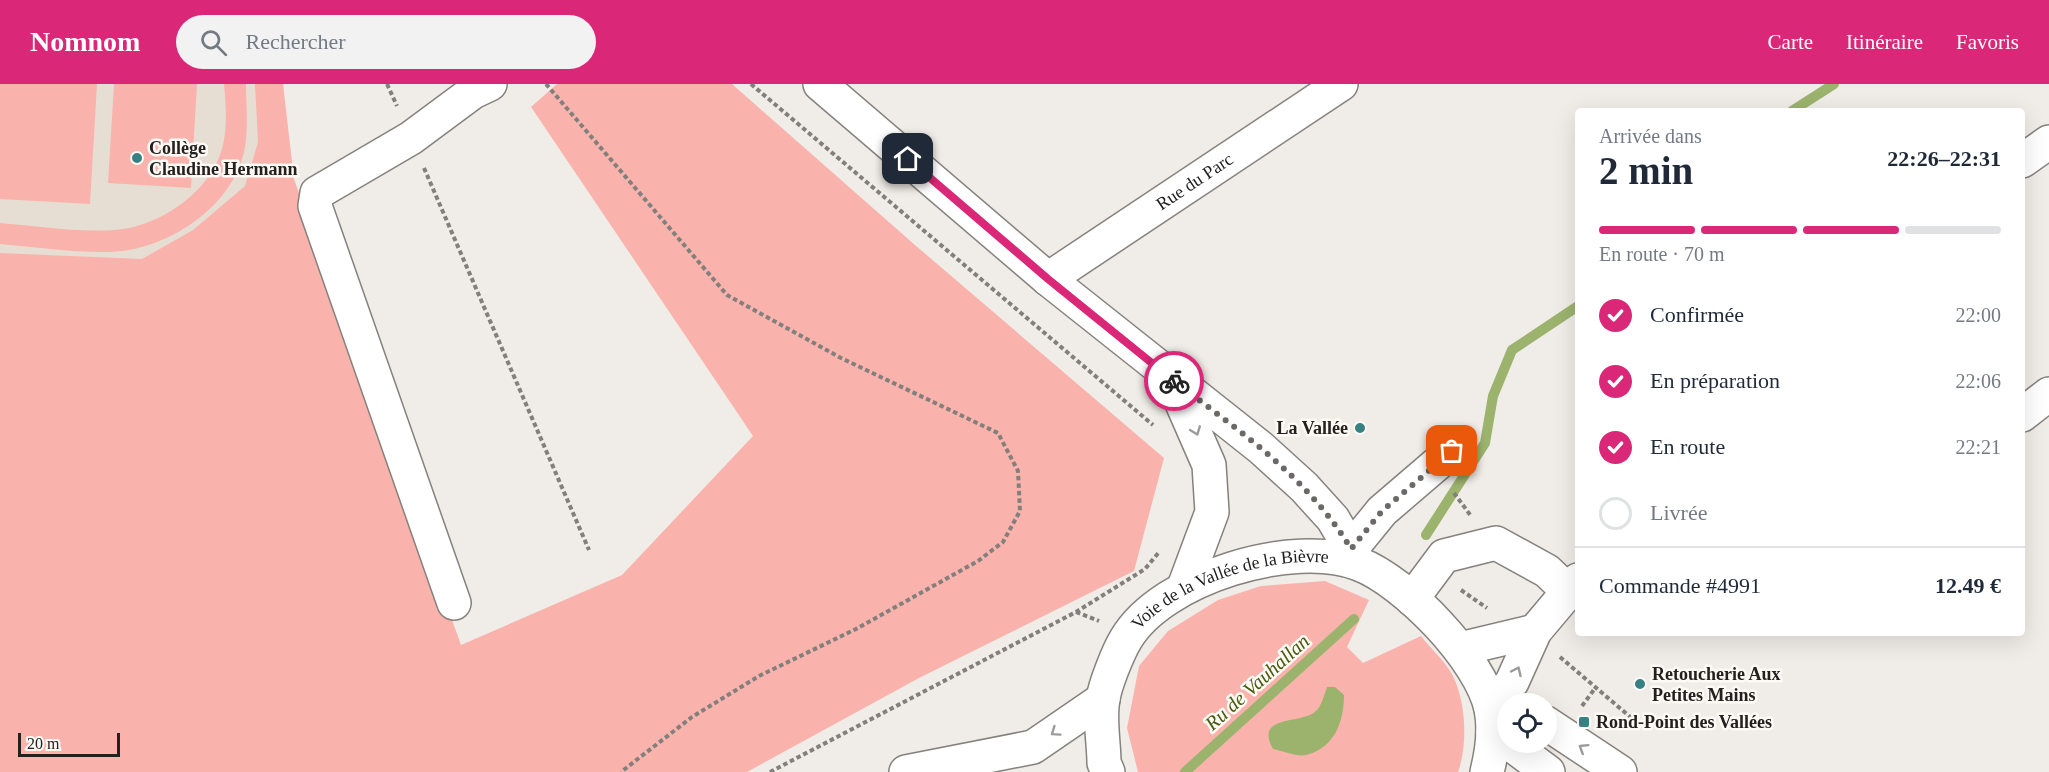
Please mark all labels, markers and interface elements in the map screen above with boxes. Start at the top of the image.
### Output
search box [176,15,596,69]
text: Nomnom [30,26,140,57]
icon: search [197,26,230,59]
text: Rechercher [245,29,346,54]
text: Carte [1768,30,1813,54]
text: Itinéraire [1846,30,1923,54]
text: Favoris [1956,30,2019,54]
text: Arrivée dans [1599,125,1702,147]
pin [882,133,933,184]
place label: Collège Claudine Hermann [149,138,298,179]
icon: home [891,142,924,175]
text: 22:26–22:31 [1887,146,2001,171]
street label: Rue du Parc [1152,149,1237,214]
text: 2 min [1599,149,1693,192]
marker: Collège Claudine Hermann [130,151,144,165]
text: En route · 70 m [1599,243,1725,265]
icon: check [1599,299,1632,332]
text: Confirmée [1650,302,1744,327]
text: 22:00 [1955,304,2001,326]
courier [1144,351,1204,411]
icon: bike [1158,365,1191,398]
icon: check [1599,365,1632,398]
text: En préparation [1650,368,1780,393]
text: 22:06 [1955,370,2001,392]
place label: La Vallée [1276,418,1348,438]
marker: La Vallée [1353,421,1367,435]
pin [1426,425,1477,476]
one-way arrow [1188,426,1201,436]
icon: check [1599,431,1632,464]
icon: bag [1435,434,1468,467]
text: En route [1650,434,1725,459]
text: 22:21 [1955,436,2001,458]
text: Livrée [1650,500,1707,525]
street label: Voie de la Vallée de la Bièvre [1127,546,1330,633]
text: Commande #4991 [1599,573,1761,598]
text: 12.49 € [1935,573,2001,598]
water label: Ru de Vauhallan [1200,630,1313,735]
place label: Retoucherie Aux Petites Mains [1652,664,1780,705]
one-way arrow [1509,667,1521,678]
marker: Retoucherie Aux Petites Mains [1633,677,1647,691]
map controls [1497,693,1557,753]
button: locate [1497,693,1557,753]
place label: Rond-Point des Vallées [1596,712,1772,732]
marker: Rond-Point des Vallées [1577,715,1591,729]
one-way arrow [1050,725,1061,736]
scale bar [18,730,120,758]
text: 20 m [27,735,59,752]
one-way arrow [1579,743,1589,755]

